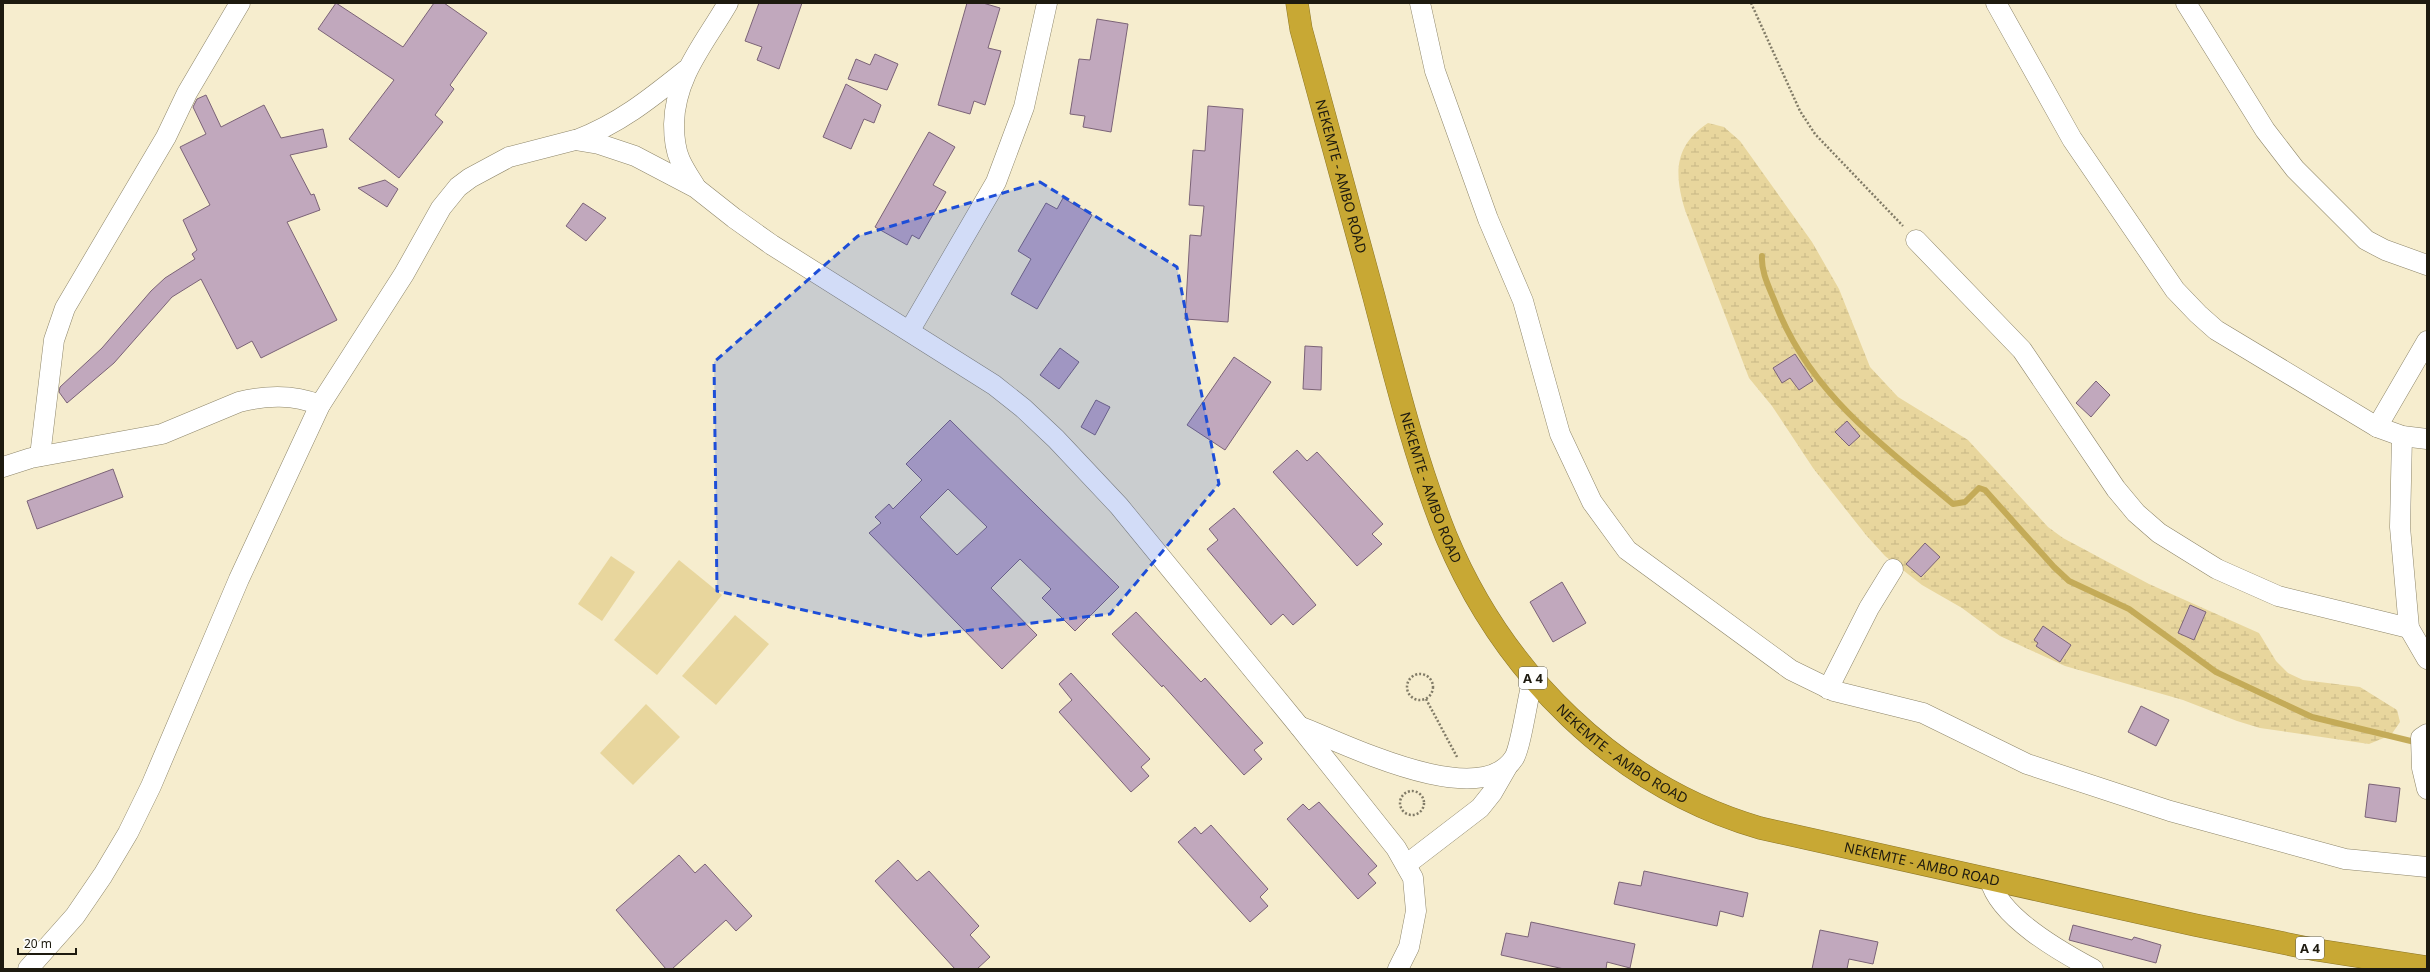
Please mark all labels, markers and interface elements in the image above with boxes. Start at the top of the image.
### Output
street label: NEKEMTE - AMBO ROAD [1311,97,1372,255]
street label: NEKEMTE - AMBO ROAD [1396,410,1467,566]
road number: A 4 [1519,667,1547,689]
street label: NEKEMTE - AMBO ROAD [1553,699,1691,807]
street label: NEKEMTE - AMBO ROAD [1842,837,2002,890]
scale bar [18,930,76,956]
text: 20 m [24,935,52,952]
road number: A 4 [2296,937,2324,959]

